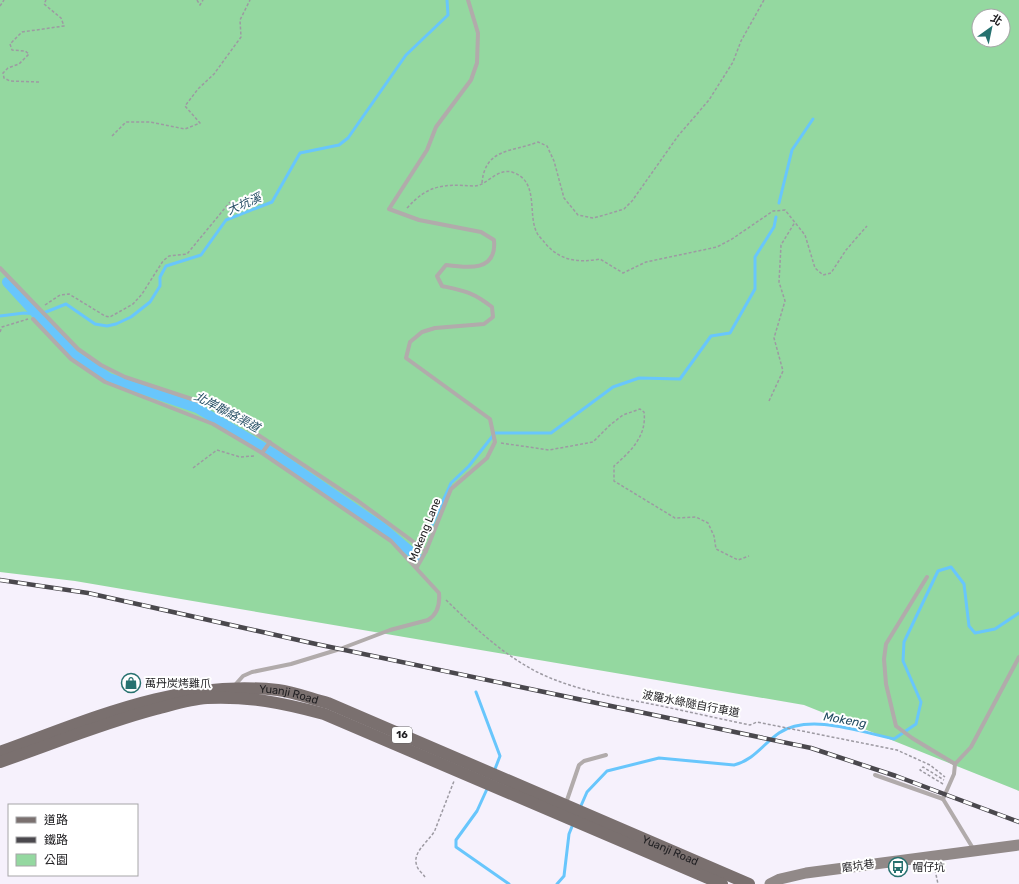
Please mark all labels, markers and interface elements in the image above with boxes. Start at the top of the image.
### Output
north arrow [971,8,1011,48]
text: 北 [988,12,1004,28]
water label: 大坑溪 [225,190,265,217]
water label: 北岸聯絡渠道 [192,389,264,436]
street label: Mokeng Lane [406,496,444,564]
shop icon: 萬丹炭烤雞爪 [120,672,142,694]
place label: 萬丹炭烤雞爪 [145,677,211,690]
street label: Yuanji Road [259,682,320,707]
street label: 波羅水綠隧自行車道 [641,688,741,720]
water label: Mokeng [822,709,868,731]
road number: 16 [392,727,412,743]
legend [8,804,138,876]
text: 道路 [44,813,68,827]
street label: Yuanji Road [640,832,700,868]
text: 鐵路 [44,833,68,847]
text: 公園 [44,853,68,867]
bus stop icon: 帽仔坑 [887,856,909,878]
street label: 磨坑巷 [841,857,875,875]
place label: 帽仔坑 [912,861,945,874]

